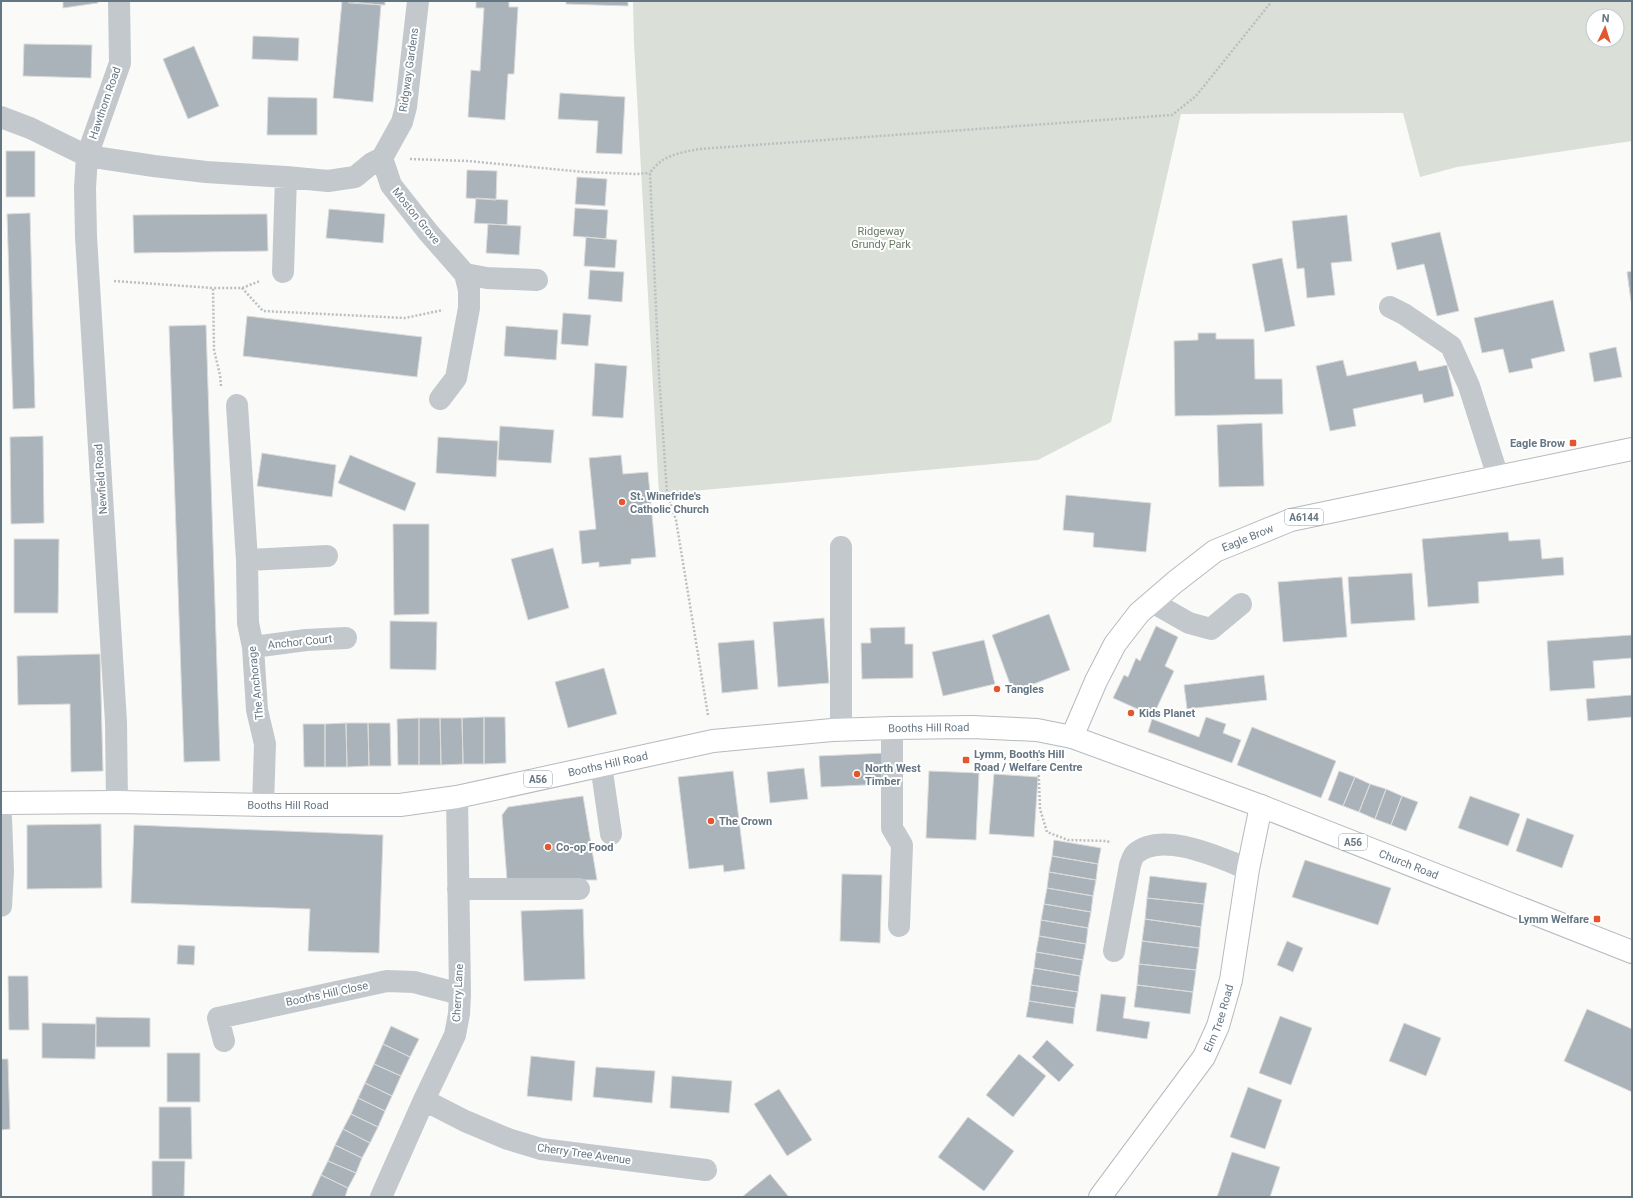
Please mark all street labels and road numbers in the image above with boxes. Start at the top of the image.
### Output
street label: Ridgway Gardens [397,27,421,113]
street label: Hawthorn Road [87,65,123,141]
street label: Moston Grove [389,185,443,247]
street label: Newfield Road [92,443,110,515]
road number: A6144 [1285,509,1323,525]
street label: Eagle Brow [1220,521,1276,554]
street label: Anchor Court [267,632,333,652]
street label: The Anchorage [246,645,266,720]
street label: Booths Hill Road [888,721,970,735]
street label: Booths Hill Road [567,749,649,779]
road number: A56 [524,771,552,787]
street label: Booths Hill Road [247,798,329,812]
road number: A56 [1339,834,1367,850]
street label: Church Road [1377,847,1440,882]
street label: Cherry Lane [450,963,466,1022]
street label: Booths Hill Close [285,979,369,1009]
street label: Elm Tree Road [1201,983,1236,1054]
street label: Cherry Tree Avenue [536,1141,632,1167]

